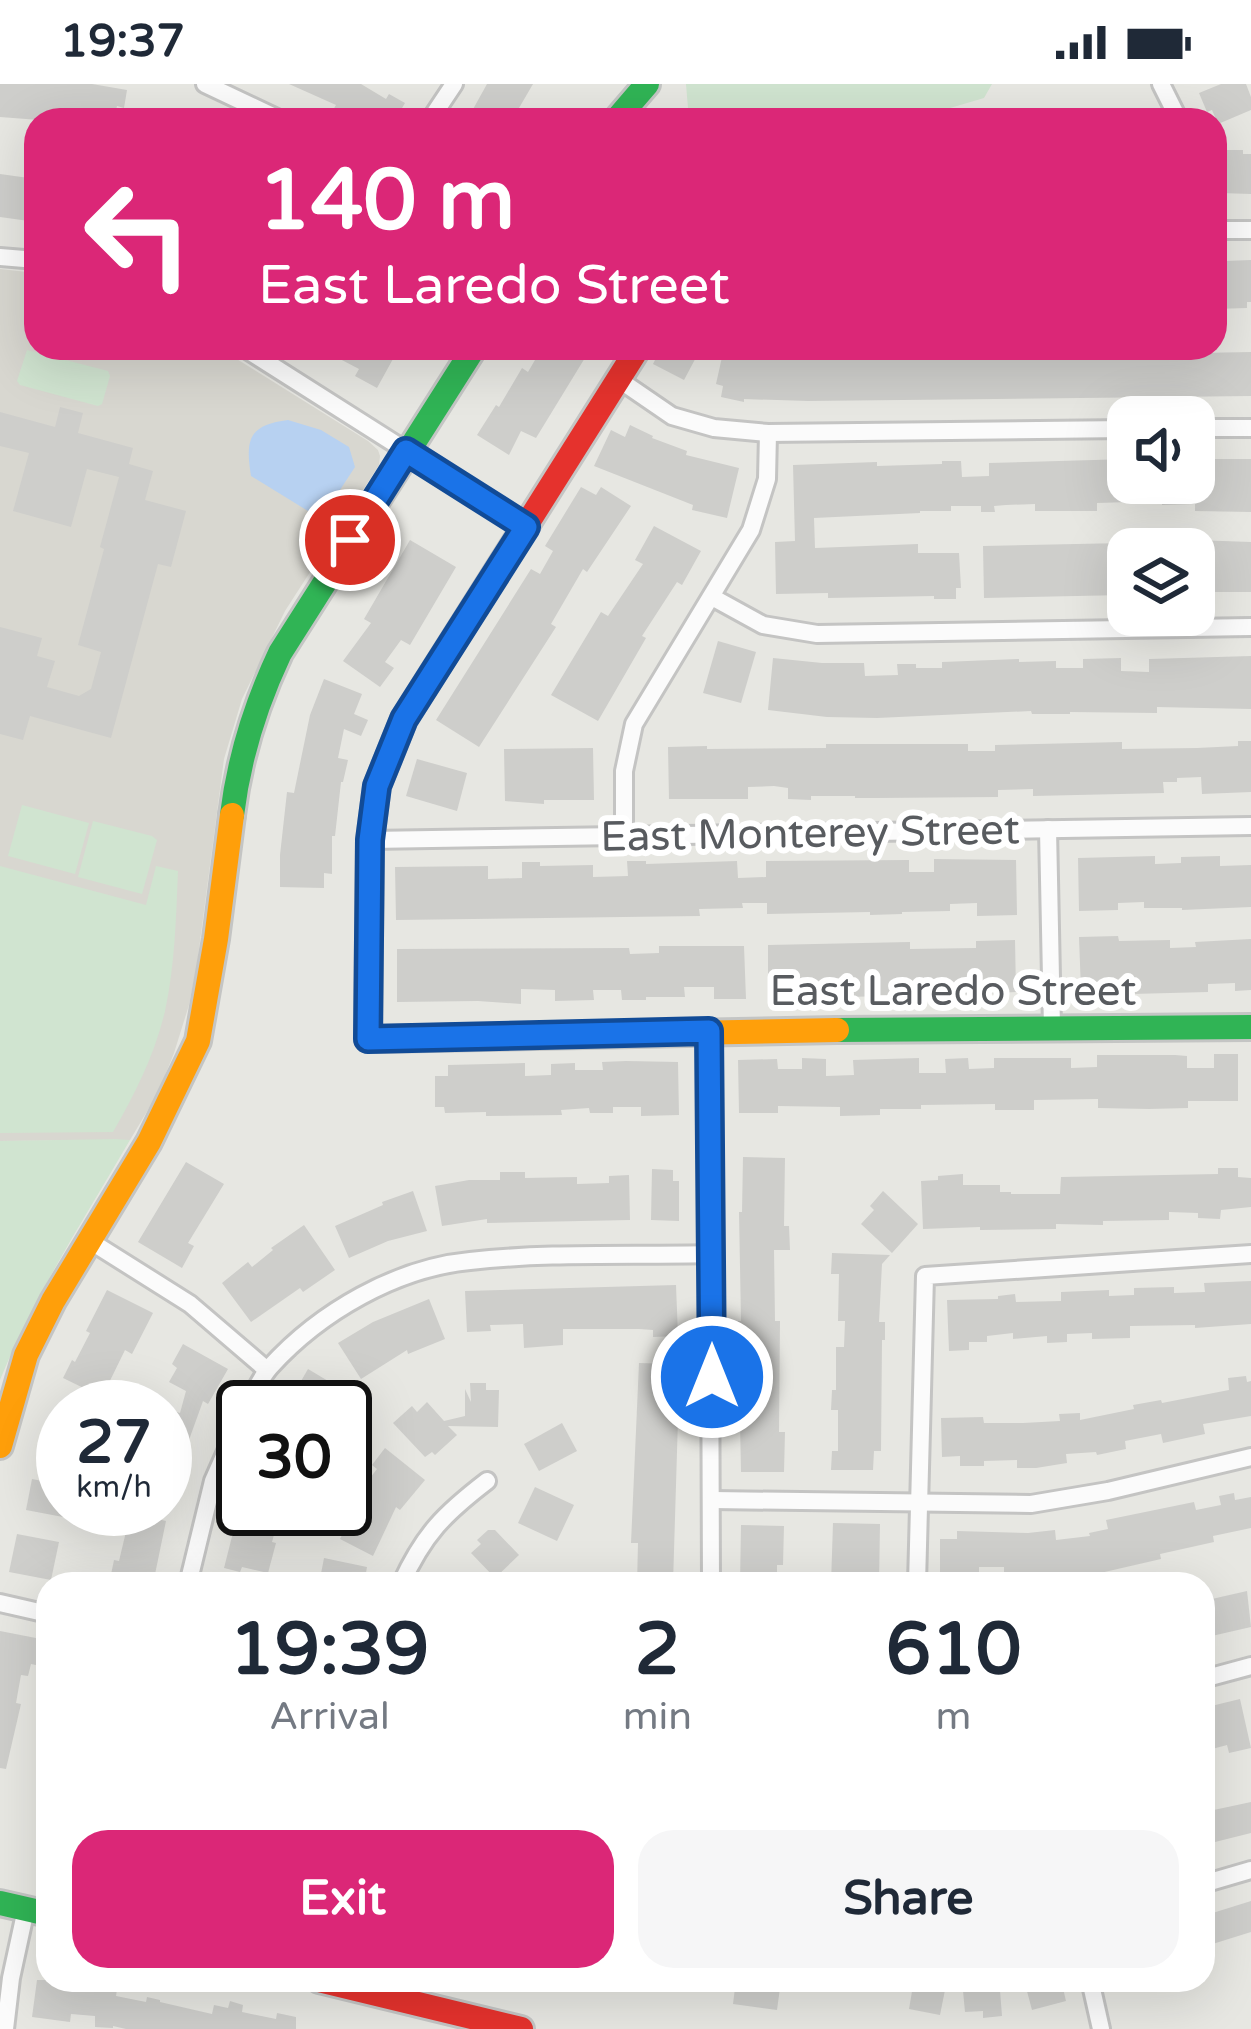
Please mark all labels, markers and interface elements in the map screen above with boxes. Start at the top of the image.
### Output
text: 19:37 [60,15,185,69]
text: 140 m [258,151,515,252]
icon: left [60,156,216,312]
text: East Laredo Street [258,253,730,318]
map controls [1107,396,1215,636]
button: sound [1107,396,1215,504]
pin [299,489,401,591]
icon: arrive [317,507,383,573]
button: layers [1107,528,1215,636]
street label: East Monterey Street [600,804,1020,863]
street label: East Laredo Street [769,966,1137,1017]
position arrow [649,1314,775,1440]
speed limit sign: 30 [216,1380,372,1536]
text: 27 [76,1407,152,1479]
text: km/h [76,1469,152,1506]
text: 19:39 [230,1607,429,1694]
text: 2 [635,1607,680,1694]
text: 610 [886,1607,1021,1694]
text: Arrival [269,1693,390,1740]
text: min [623,1693,692,1740]
text: m [936,1693,971,1740]
button: Exit [72,1830,614,1968]
button: Share [638,1830,1179,1968]

